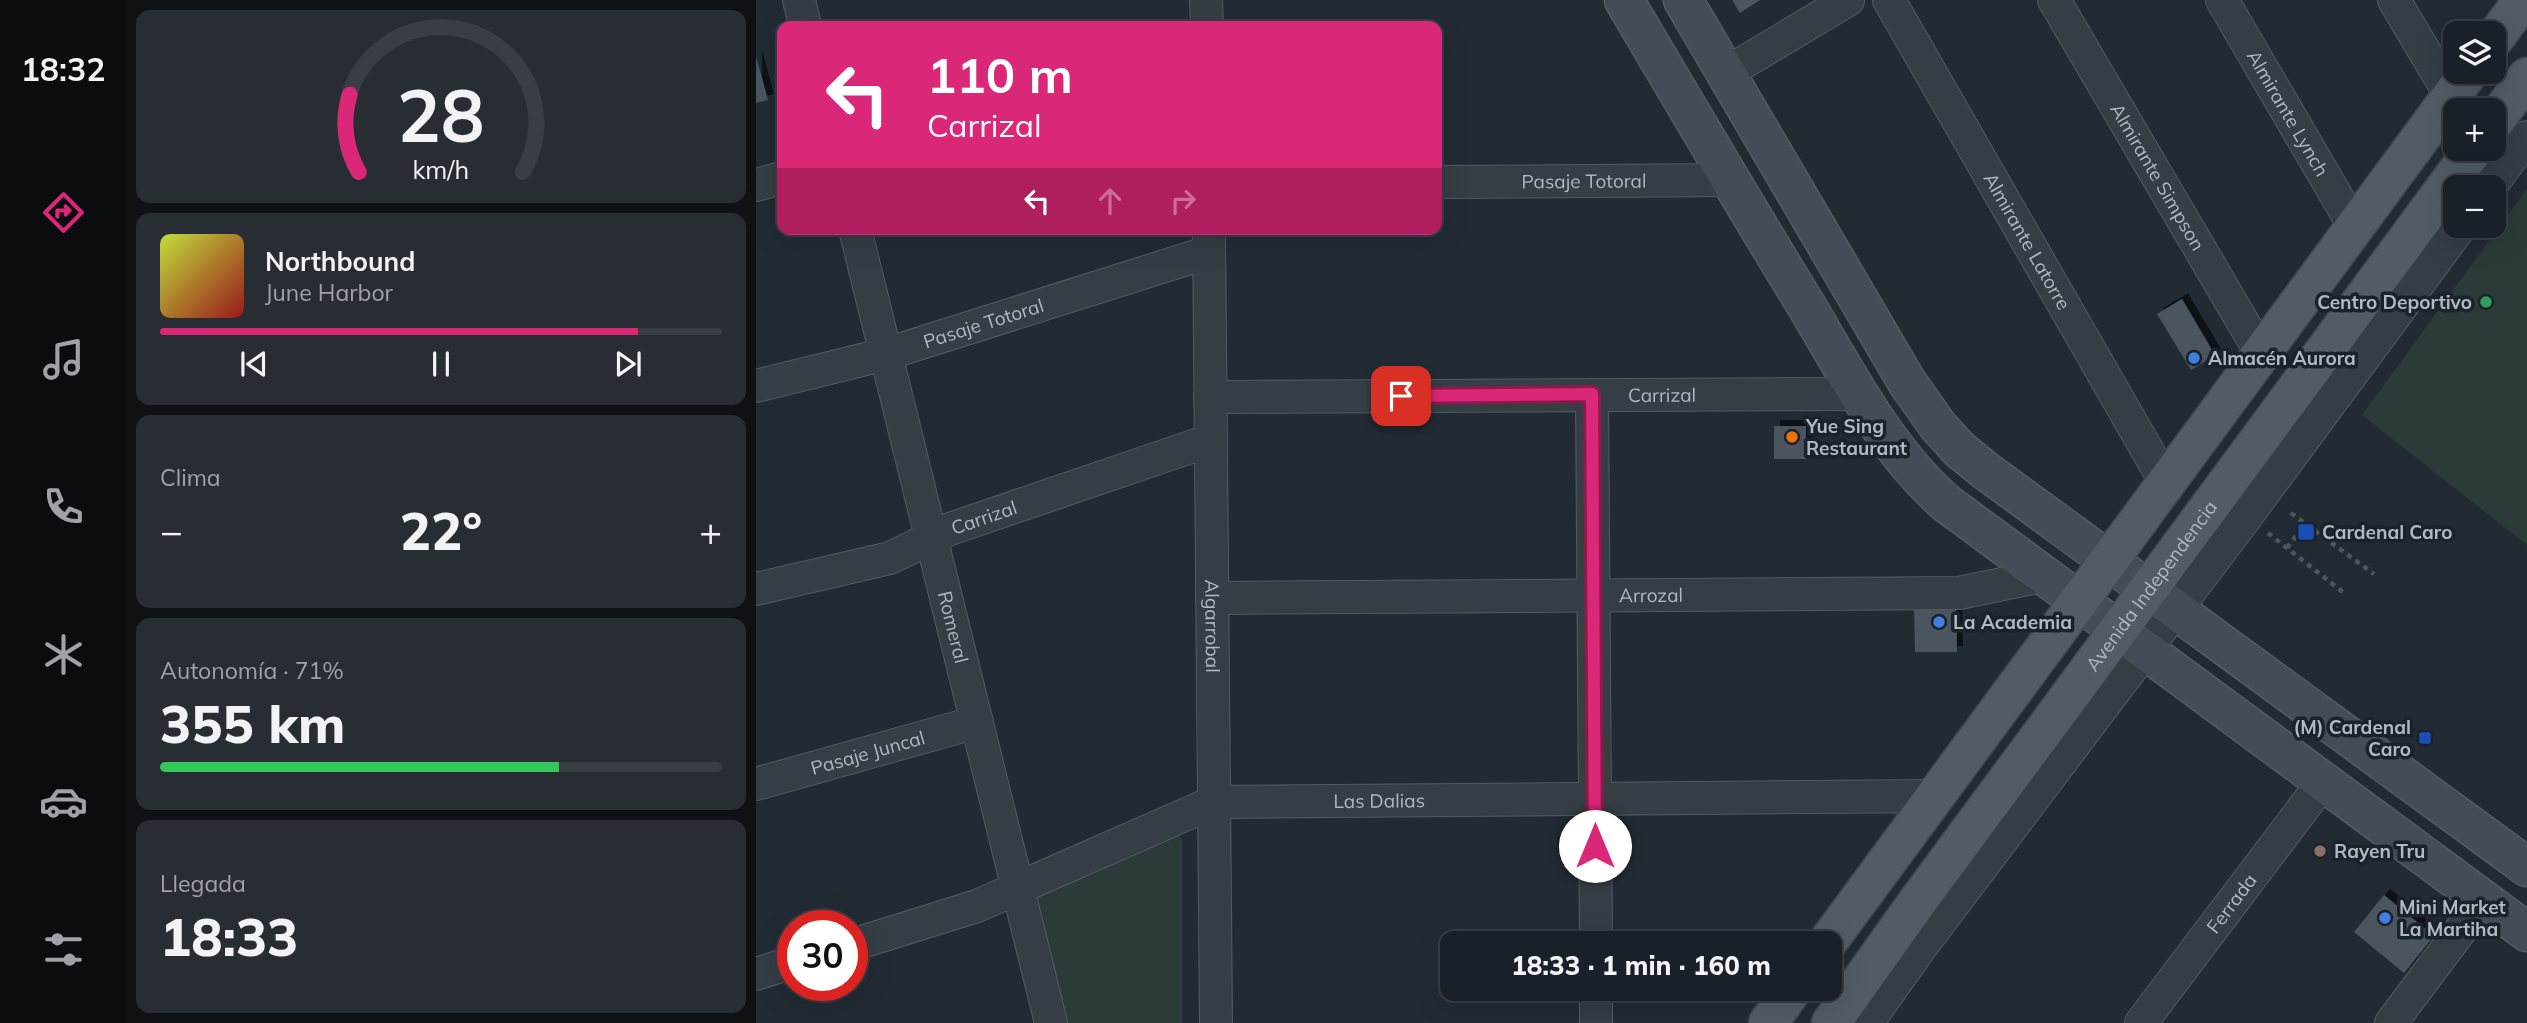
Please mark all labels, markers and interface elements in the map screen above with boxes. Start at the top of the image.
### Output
map controls [2443,21,2506,238]
button: layers [2443,21,2506,84]
text: 110 m [927,44,1073,105]
street label: Almirante Lynch [2242,46,2334,181]
text: 18:32 [21,49,105,89]
icon: left [812,49,903,140]
text: 28 [397,70,485,161]
button: + [2443,98,2506,161]
street label: Almirante Simpson [2105,99,2210,255]
text: Carrizal [927,105,1042,145]
text: km/h [413,154,469,185]
street label: Almirante Latorre [1979,168,2076,314]
street label: Pasaje Totoral [1521,169,1647,193]
button: − [2443,175,2506,238]
icon: left [1018,182,1056,220]
icon: ahead [1091,182,1129,220]
icon: right [1164,182,1202,220]
icon: directions [39,188,88,237]
text: Northbound [265,245,415,278]
text: June Harbor [265,278,393,307]
place label: Centro Deportivo [2317,290,2472,314]
street label: Pasaje Totoral [920,293,1047,354]
marker: Centro Deportivo [2478,294,2494,310]
icon: music [39,335,88,384]
icon: previous [235,345,273,383]
icon: pause [422,345,460,383]
icon: next [609,345,647,383]
place label: Almacén Aurora [2208,346,2356,370]
marker: Almacén Aurora [2186,350,2202,366]
pin [1371,366,1431,426]
icon: arrive [1382,377,1420,415]
street label: Carrizal [1628,383,1696,407]
place label: Yue Sing Restaurant [1805,414,1907,460]
marker: Yue Sing Restaurant [1784,429,1800,445]
text: Clima [160,463,221,492]
icon: phone [39,482,88,531]
street label: Carrizal [948,495,1020,540]
street label: Avenida Independencia [2080,496,2222,676]
text: 22° [400,498,482,563]
text: − [160,507,183,555]
text: + [699,507,722,555]
place label: Cardenal Caro [2322,520,2452,544]
marker: Cardenal Caro [2296,522,2316,542]
street label: Algarrobal [1200,579,1225,673]
street label: Arrozal [1619,583,1683,607]
street label: Romeral [933,588,974,666]
place label: La Academia [1953,610,2072,634]
marker: La Academia [1931,614,1947,630]
icon: climate [39,630,88,679]
text: Autonomía · 71% [160,656,344,685]
text: 355 km [160,691,345,756]
place label: (M) Cardenal Caro [2294,715,2411,761]
street label: Pasaje Juncal [808,725,928,780]
marker: (M) Cardenal Caro [2417,730,2433,746]
icon: car [39,777,88,826]
street label: Las Dalias [1333,788,1425,813]
position arrow [1558,809,1632,883]
place label: Rayen Tru [2334,839,2425,863]
marker: Rayen Tru [2312,843,2328,859]
text: Llegada [160,869,246,898]
street label: Ferrada [2201,869,2262,938]
place label: Mini Market La Martiha [2399,895,2506,941]
text: 18:33 [160,904,298,969]
speed limit sign: 30 [777,910,868,1001]
marker: Mini Market La Martiha [2377,910,2393,926]
icon: filters [39,925,88,974]
text: 18:33 · 1 min · 160 m [1511,949,1771,982]

